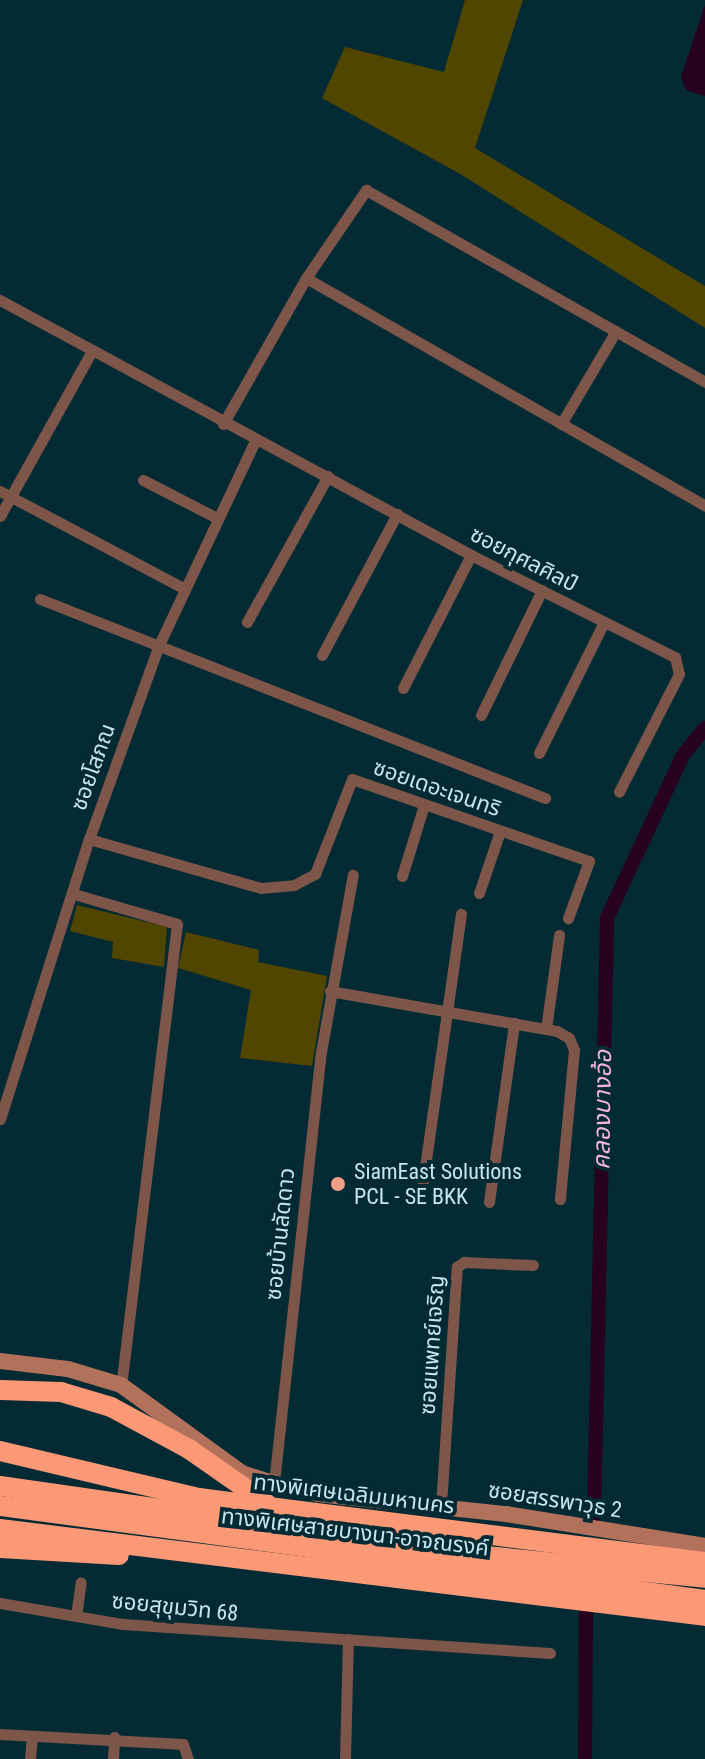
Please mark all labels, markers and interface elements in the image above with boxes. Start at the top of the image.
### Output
street label: ซอยกุศลศิลป์ [466,521,582,597]
street label: ซอยโสภณ [65,720,121,814]
street label: ซอยเดอะเจนทริ [370,754,504,822]
water label: คลองบางอ้อ [588,1050,618,1170]
place label: SiamEast Solutions PCL - SE BKK [354,1158,522,1210]
street label: ซอยบ้านลัดดาว [260,1166,300,1302]
marker: SiamEast Solutions PCL - SE BKK [329,1175,347,1193]
street label: ซอยแพทย์เจริญ [414,1274,450,1416]
street label: ทางพิเศษเฉลิมมหานคร [252,1469,456,1519]
street label: ซอยสรรพาวุธ 2 [486,1476,624,1524]
street label: ทางพิเศษสายบางนา-อาจณรงค์ [220,1502,490,1562]
street label: ซอยสุขุมวิท 68 [110,1587,240,1627]

